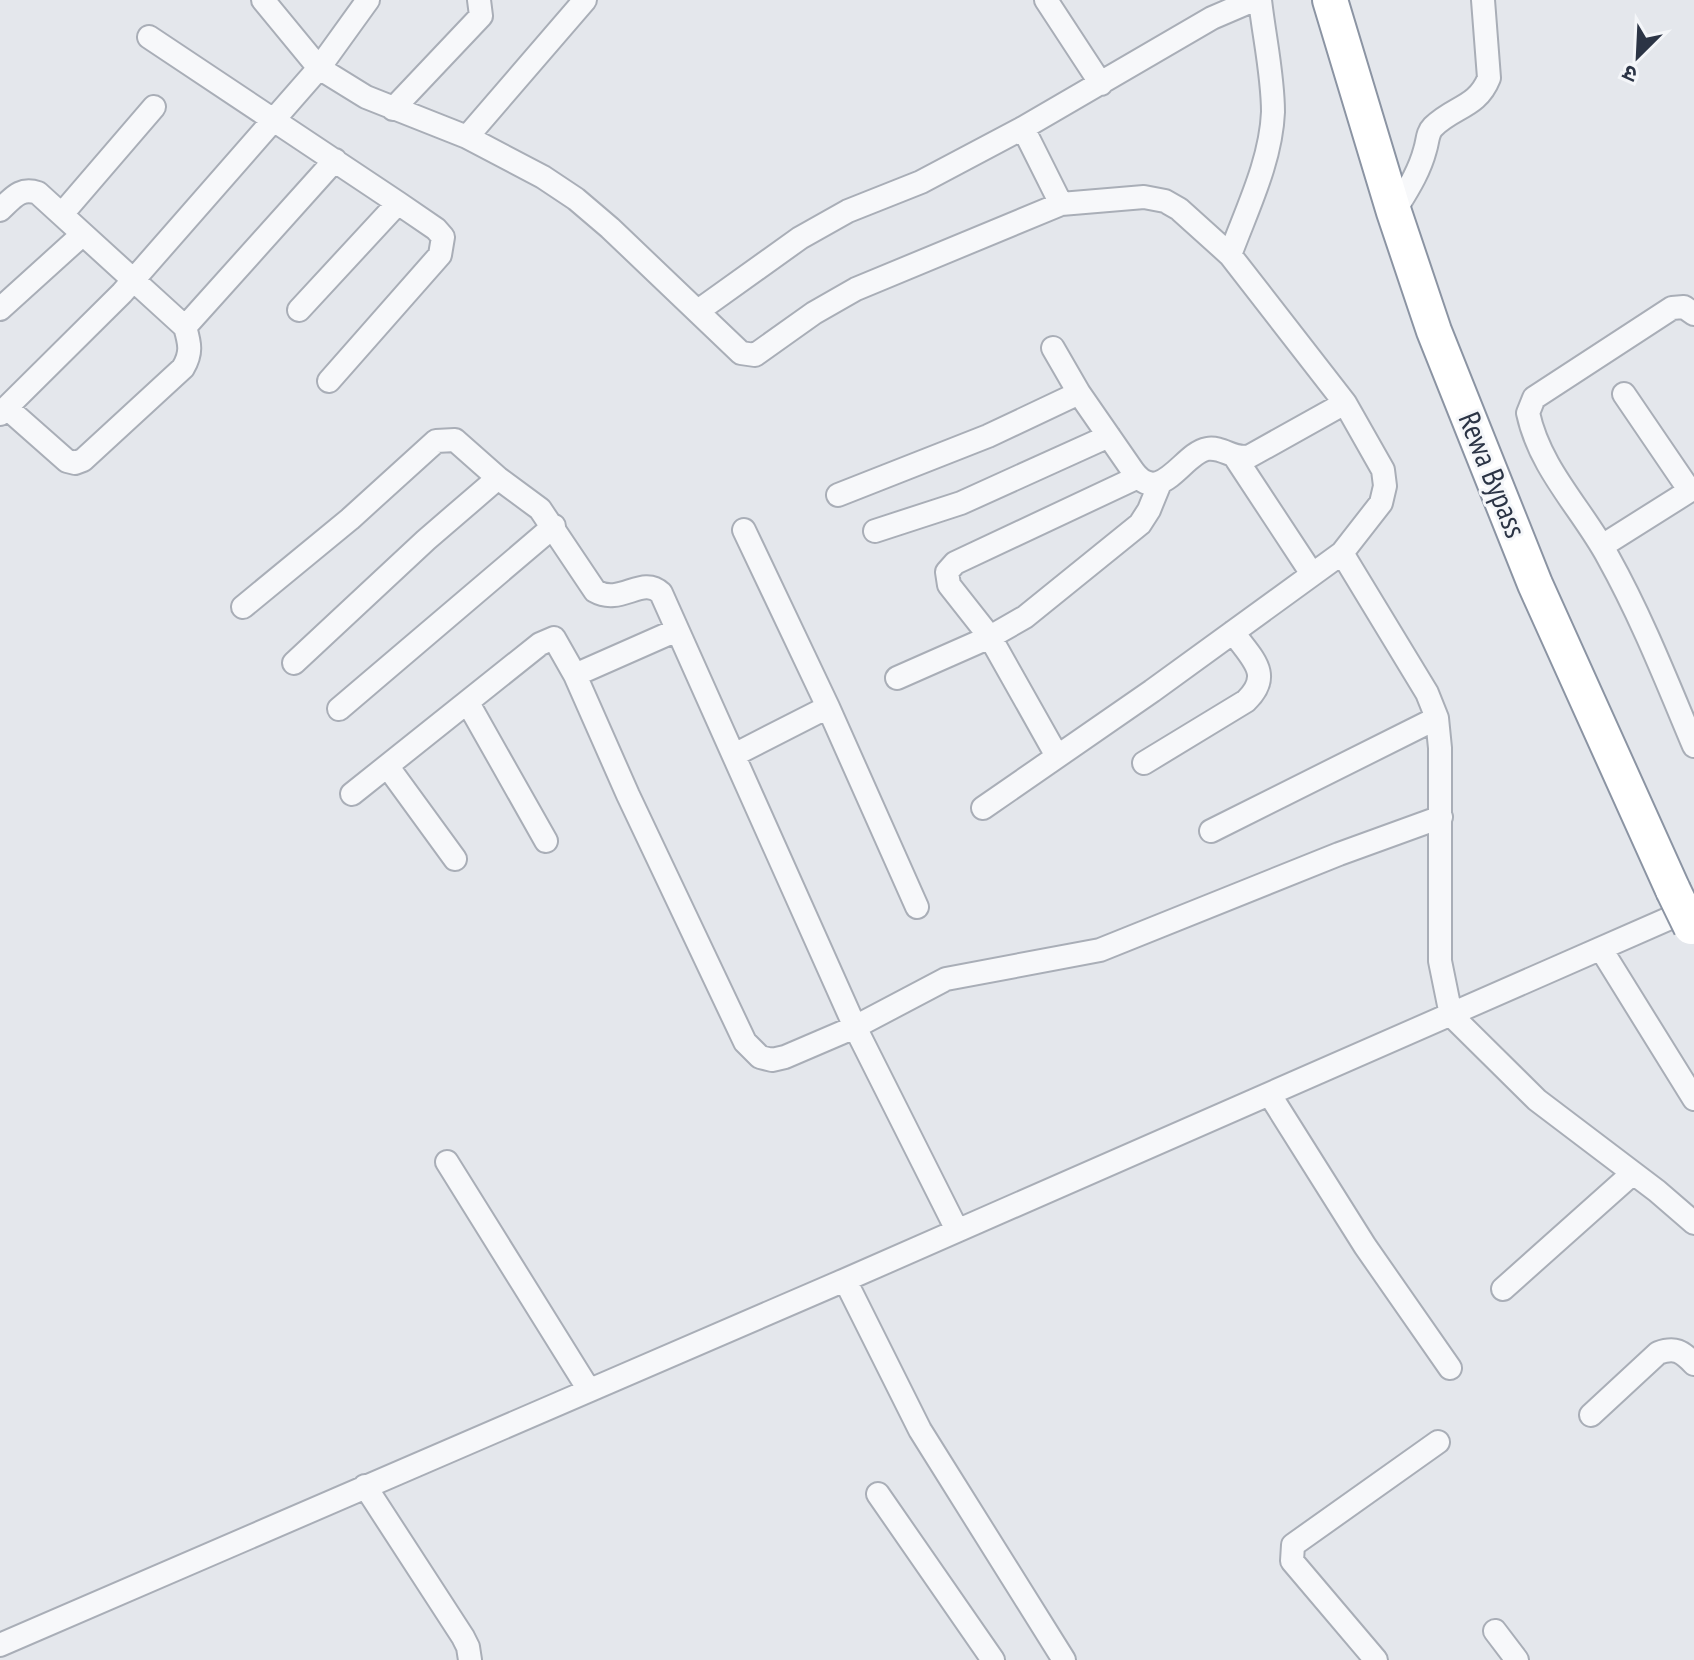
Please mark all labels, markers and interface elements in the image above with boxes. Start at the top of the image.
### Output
north arrow [1598,16,1678,96]
text: उ [1617,58,1641,90]
street label: Rewa Bypass [1451,406,1536,543]

